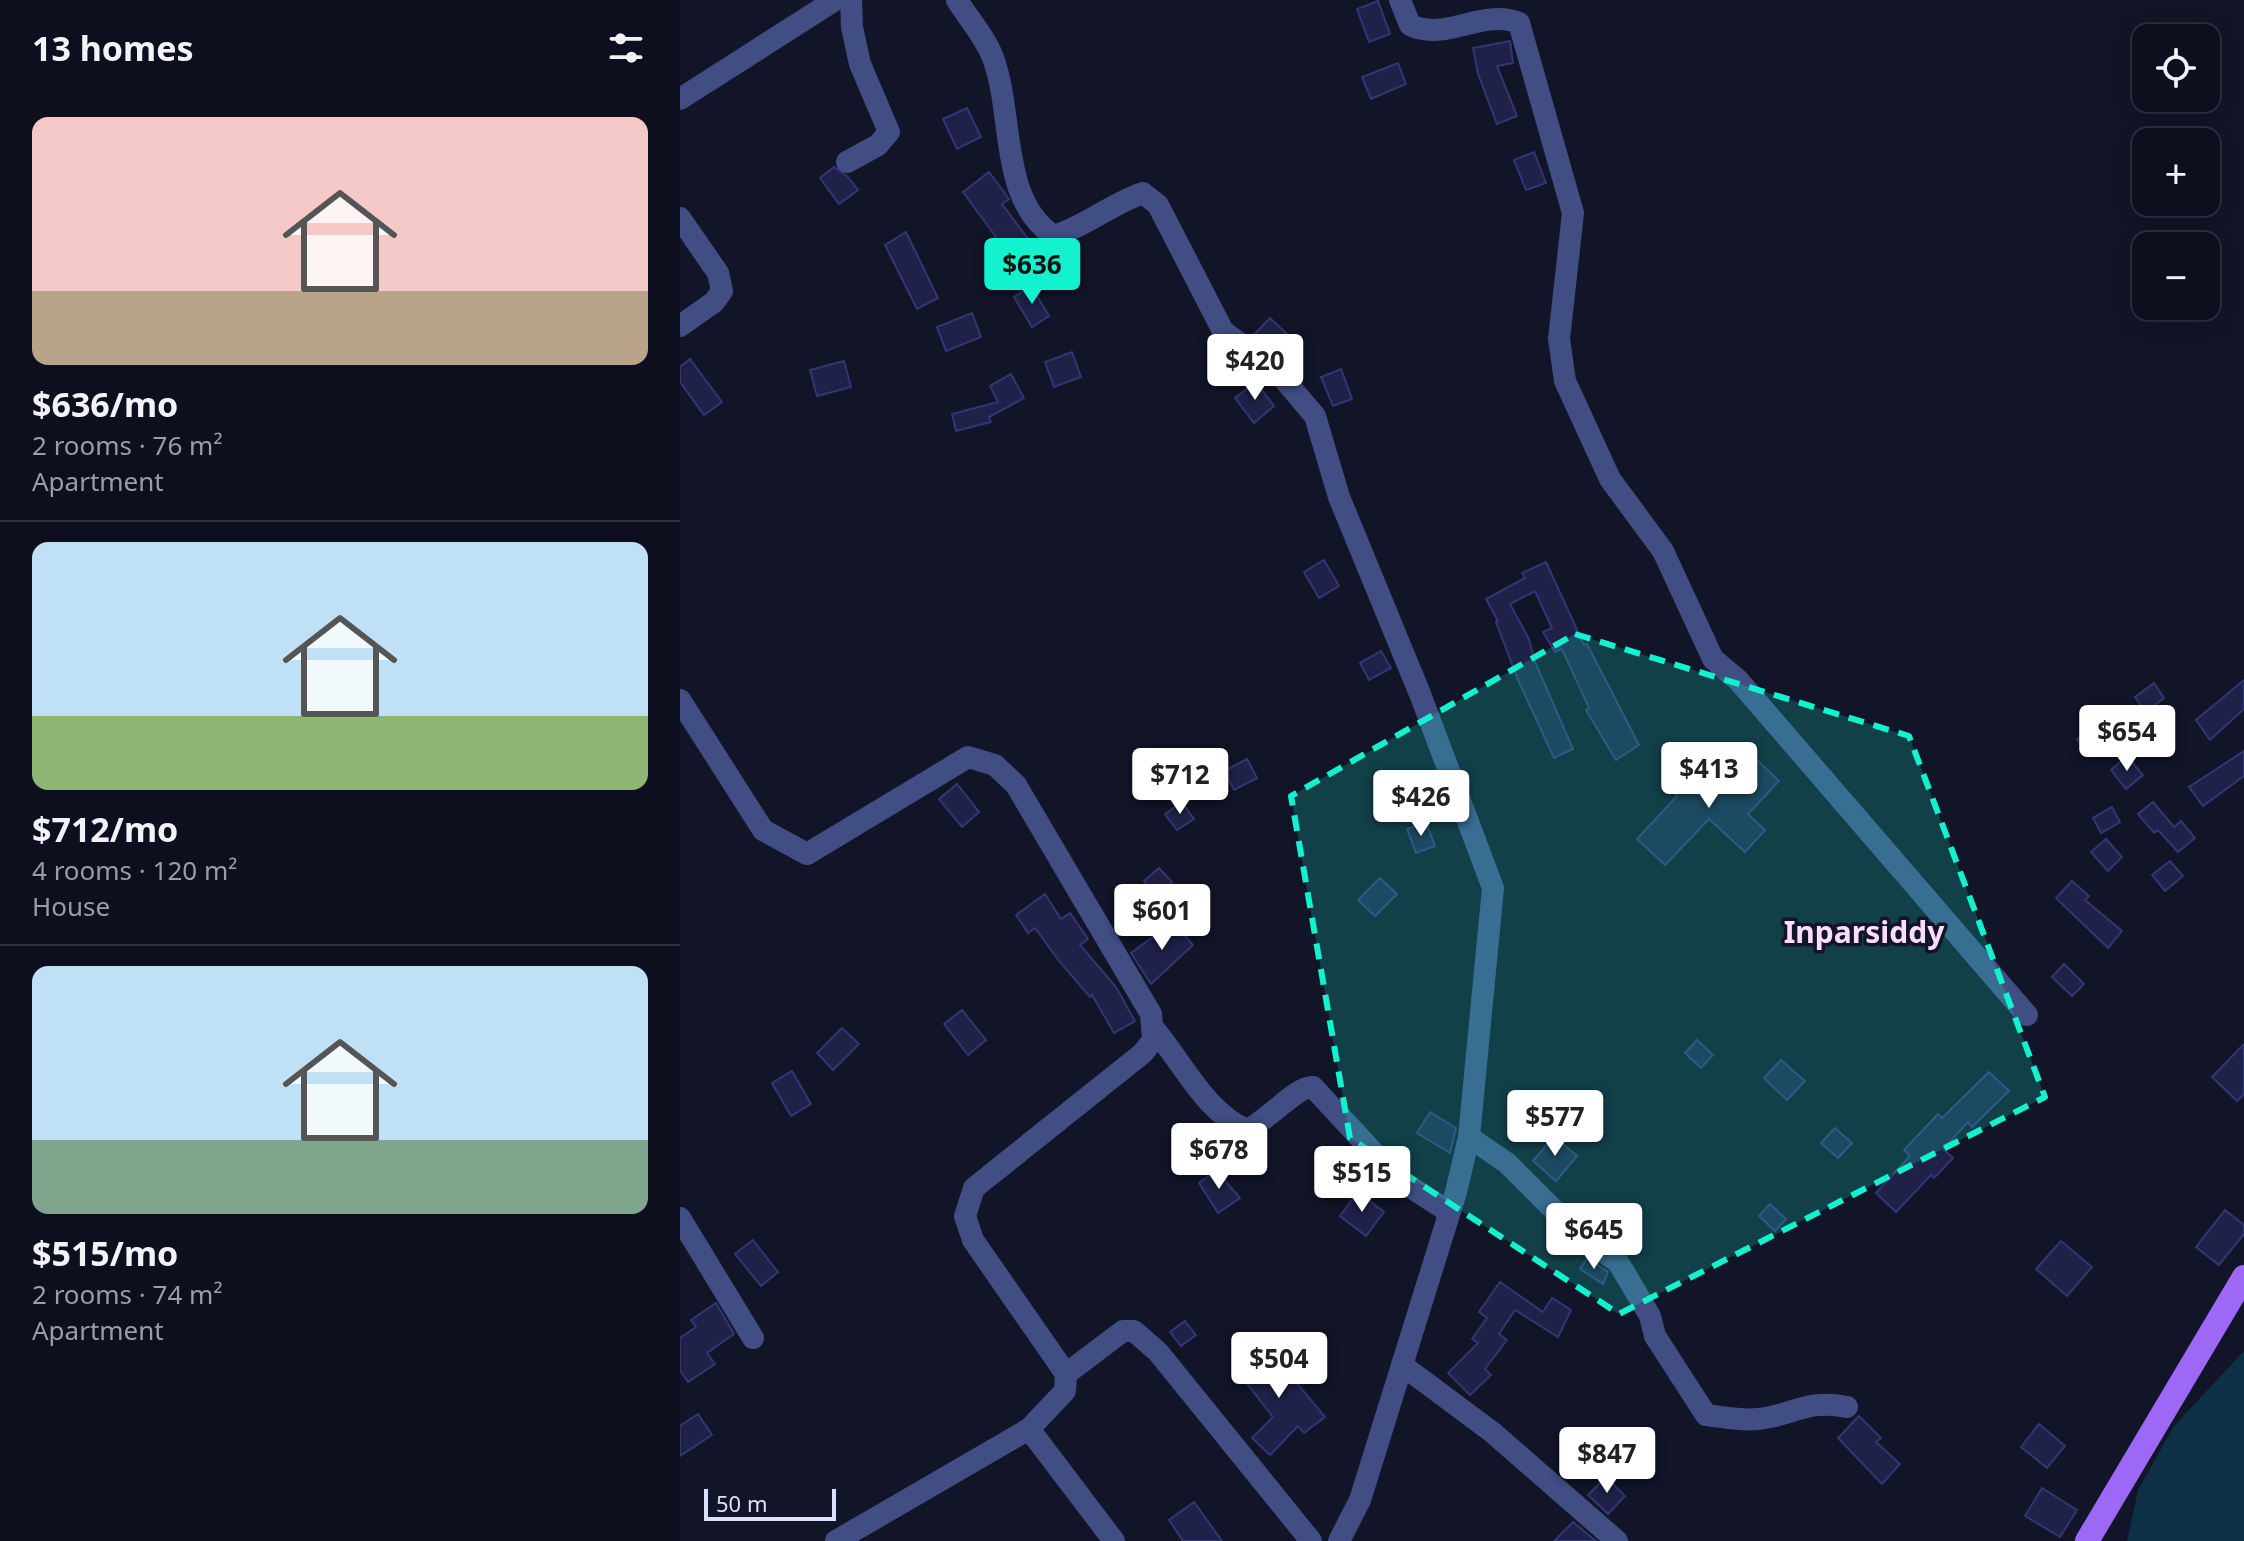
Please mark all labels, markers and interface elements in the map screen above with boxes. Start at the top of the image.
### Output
map controls [2132,24,2220,320]
button: locate [2132,24,2220,112]
text: 13 homes [32,25,194,71]
icon: filters [604,26,648,70]
button: + [2132,128,2220,216]
icon: home [268,169,412,313]
button: − [2132,232,2220,320]
pin: $636 [985,238,1079,306]
text: $636 [1002,246,1062,282]
pin: $420 [1208,334,1302,402]
text: $420 [1225,342,1285,378]
text: $636/mo [32,381,178,427]
text: 2 rooms · 76 m² [32,427,222,463]
text: Apartment [32,463,164,499]
icon: home [268,594,412,738]
pin: $654 [2080,705,2174,773]
text: $654 [2097,713,2157,749]
pin: $413 [1662,742,1756,810]
pin: $712 [1133,748,1227,816]
text: $413 [1679,750,1739,786]
text: $712 [1150,756,1210,792]
pin: $426 [1374,770,1468,838]
text: $426 [1391,778,1451,814]
text: $712/mo [32,806,178,852]
text: 4 rooms · 120 m² [32,852,237,888]
pin: $601 [1115,884,1209,952]
text: House [32,888,110,924]
text: $601 [1132,892,1192,928]
district label: Inparsiddy [1784,911,1945,952]
icon: home [268,1018,412,1162]
pin: $577 [1508,1090,1602,1158]
text: $577 [1525,1098,1585,1134]
pin: $678 [1172,1123,1266,1191]
text: $678 [1189,1131,1249,1167]
pin: $515 [1315,1146,1409,1214]
text: $515 [1332,1154,1392,1190]
pin: $645 [1547,1203,1641,1271]
text: $645 [1564,1211,1624,1247]
text: $515/mo [32,1230,178,1276]
text: 2 rooms · 74 m² [32,1276,222,1312]
text: Apartment [32,1312,164,1348]
pin: $504 [1232,1332,1326,1400]
text: $504 [1249,1340,1309,1376]
pin: $847 [1560,1427,1654,1495]
text: $847 [1577,1435,1637,1471]
scale bar [704,1485,836,1521]
text: 50 m [716,1488,767,1518]

